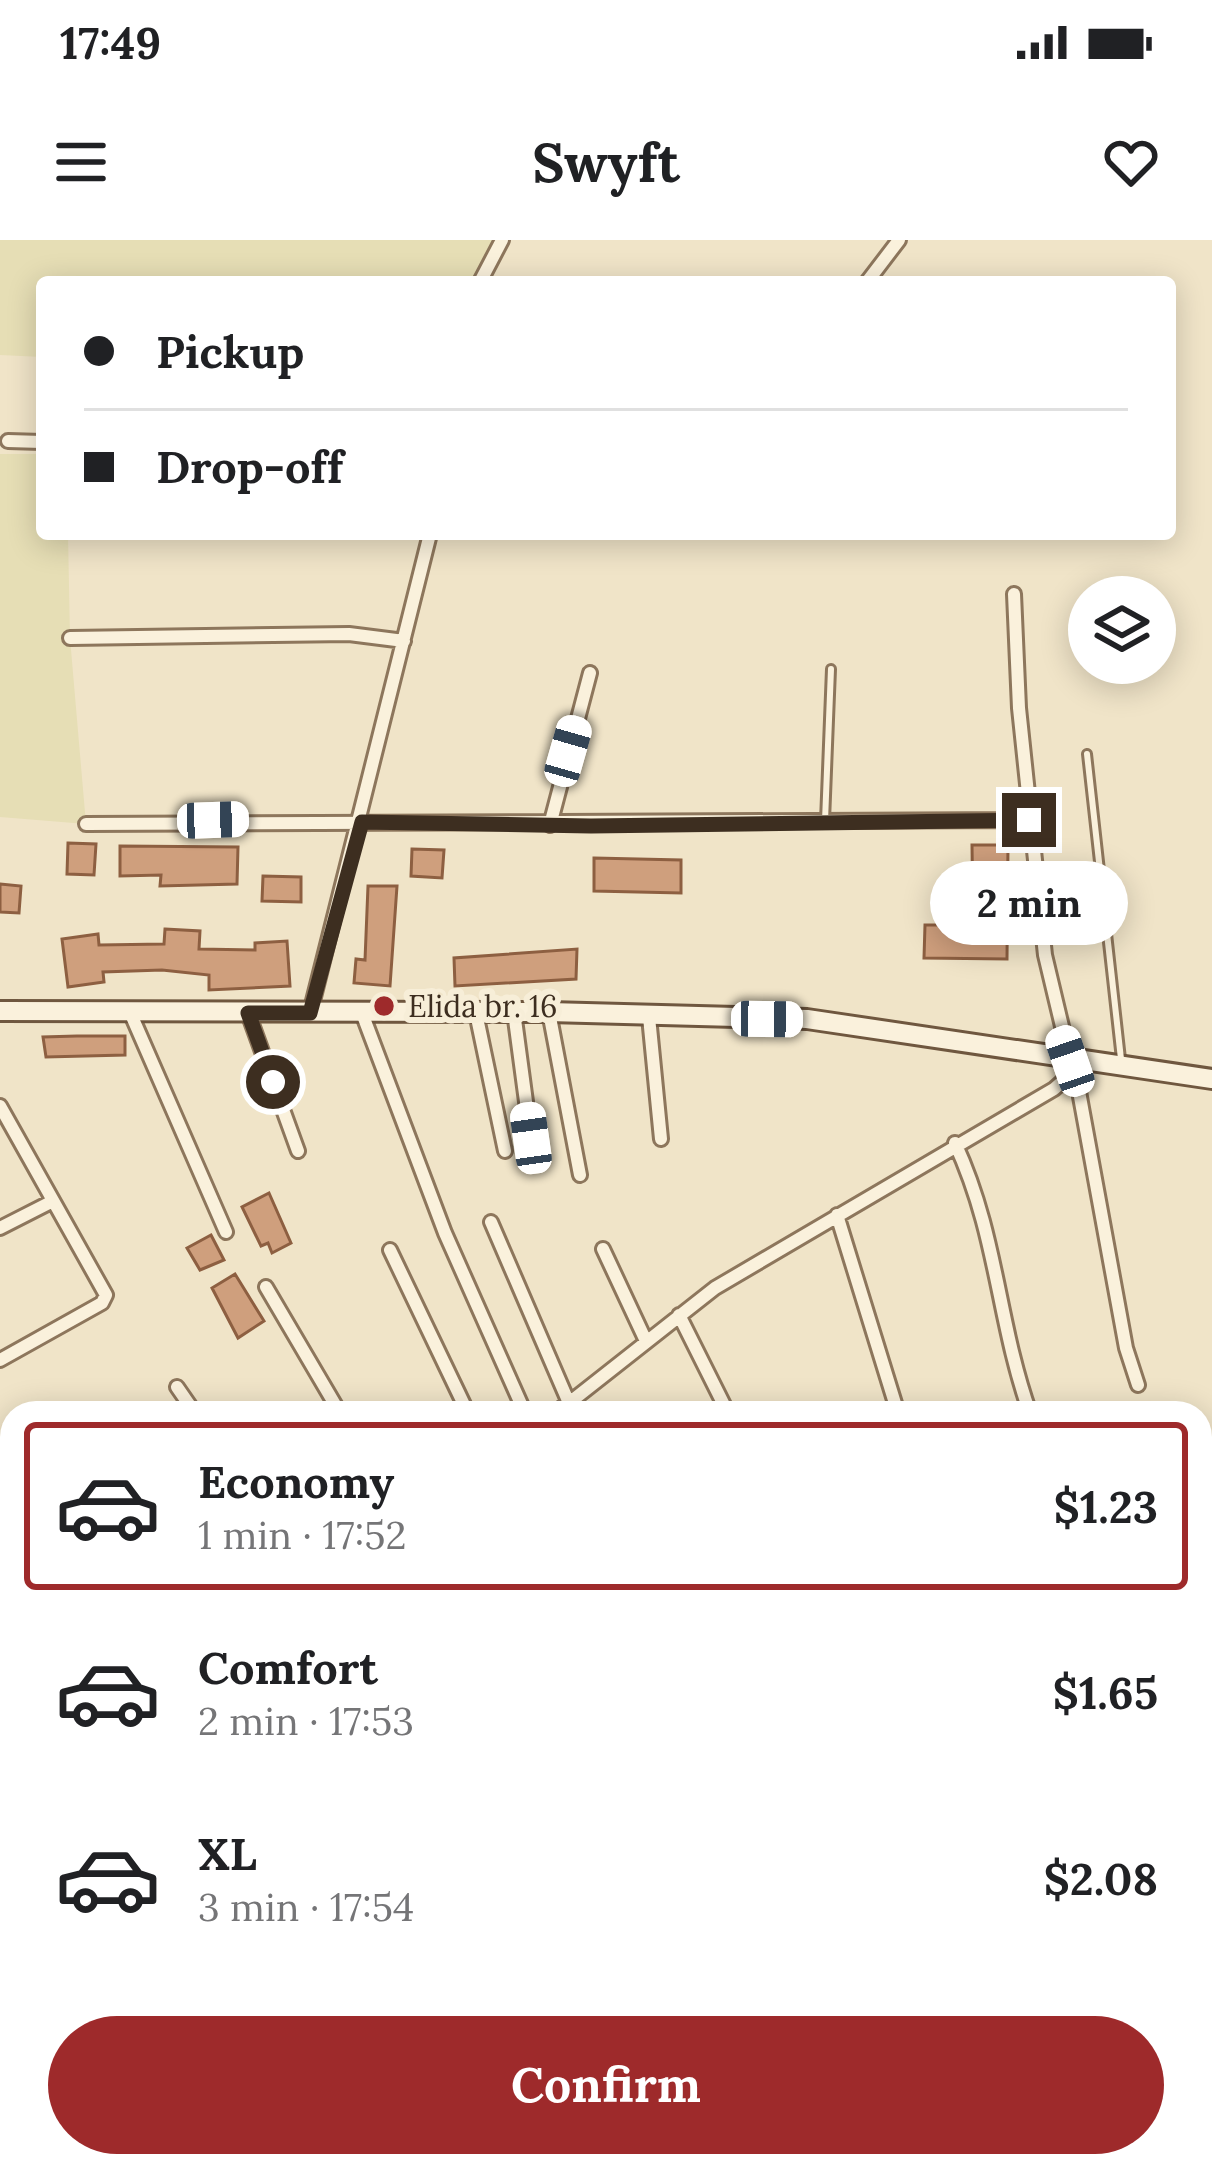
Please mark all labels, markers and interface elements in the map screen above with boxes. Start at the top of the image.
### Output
text: 17:49 [60,14,161,71]
text: Swyft [532,128,680,197]
icon: menu [48,129,114,195]
icon: heart [1098,129,1164,195]
text: Pickup [156,323,304,380]
text: Drop-off [156,438,343,495]
map controls [1068,576,1176,684]
button: layers [1068,576,1176,684]
car [541,711,595,791]
route end [1002,793,1056,847]
car [176,801,250,839]
callout: 2 min [930,862,1128,946]
text: 2 min [977,878,1081,928]
place label: Elida br. 16 [408,987,557,1025]
marker: Elida br. 16 [371,993,397,1019]
car [731,1000,803,1038]
car [1041,1021,1099,1101]
route start [246,1055,300,1109]
car [508,1100,554,1176]
icon: car [54,1452,162,1560]
text: Economy [198,1453,394,1510]
text: $1.23 [1054,1478,1158,1535]
text: 1 min · 17:52 [198,1510,406,1560]
icon: car [54,1638,162,1746]
text: Comfort [198,1639,378,1696]
text: $1.65 [1053,1664,1158,1721]
text: 2 min · 17:53 [198,1696,414,1746]
icon: car [54,1824,162,1932]
text: XL [198,1825,257,1882]
text: $2.08 [1043,1850,1158,1907]
text: 3 min · 17:54 [198,1882,414,1932]
button: Confirm [48,2016,1164,2154]

